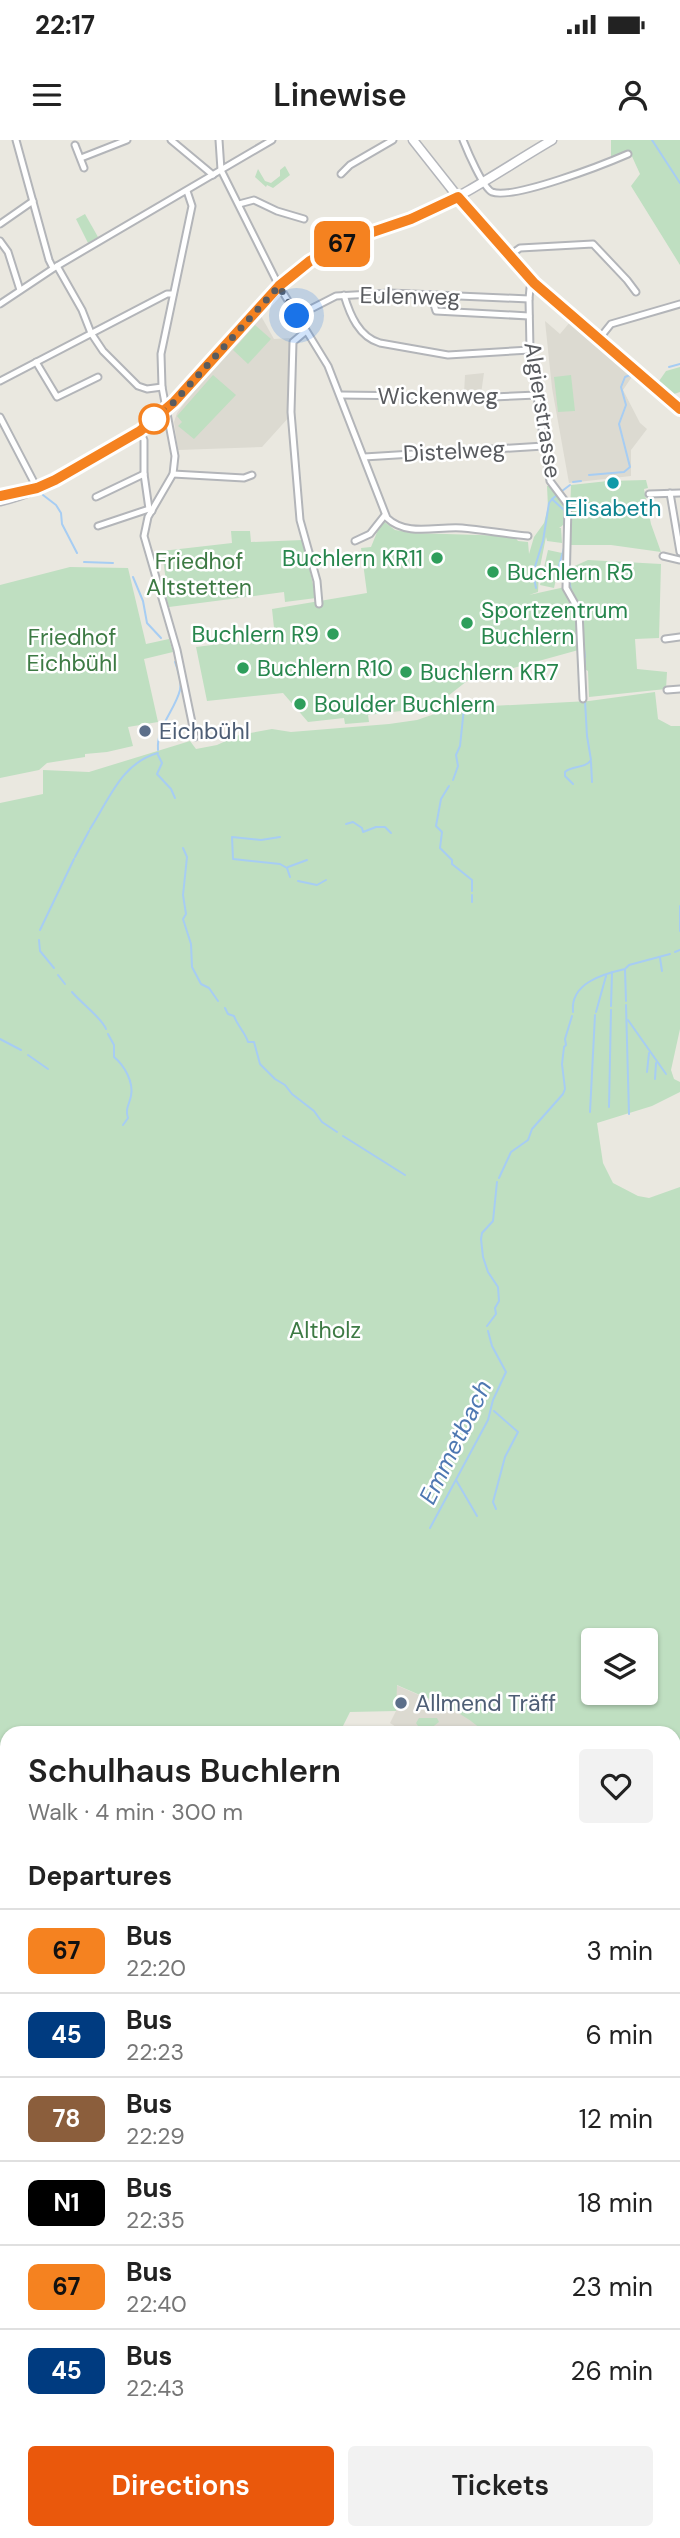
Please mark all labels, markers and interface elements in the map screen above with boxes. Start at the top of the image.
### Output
text: 22:17 [35,8,95,42]
text: Linewise [273,74,407,116]
icon: menu [28,76,66,114]
icon: person [614,76,652,114]
line badge: 67 [310,221,374,267]
text: 67 [328,228,356,259]
street label: Eulenweg [359,280,461,312]
your location [279,298,314,333]
street label: Algierstrasse [517,340,569,480]
street label: Wickenweg [378,381,499,411]
unlabelled marker [139,404,169,434]
street label: Distelweg [402,433,506,469]
marker: Elisabeth [605,475,621,491]
place label: Elisabeth [564,493,662,523]
place label: Buchlern KR11 [282,543,423,573]
park label: Friedhof Altstetten [146,546,252,602]
marker: Buchlern KR11 [429,550,445,566]
place label: Buchlern R5 [507,557,634,587]
marker: Buchlern R5 [485,564,501,580]
place label: Sportzentrum Buchlern [481,595,628,651]
marker: Sportzentrum Buchlern [459,615,475,631]
place label: Buchlern R9 [191,619,319,649]
park label: Friedhof Eichbühl [27,622,117,678]
marker: Buchlern R9 [325,626,341,642]
place label: Buchlern R10 [257,653,393,683]
place label: Buchlern KR7 [420,657,559,687]
marker: Buchlern R10 [235,660,251,676]
marker: Buchlern KR7 [398,664,414,680]
place label: Boulder Buchlern [314,689,495,719]
marker: Boulder Buchlern [292,696,308,712]
place label: Eichbühl [159,716,250,746]
marker: Eichbühl [137,723,153,739]
park label: Altholz [289,1315,361,1345]
water label: Emmetbach [412,1375,498,1509]
map controls [581,1628,658,1705]
button: layers [581,1628,658,1705]
place label: Allmend Träff [415,1688,556,1718]
marker: Allmend Träff [393,1695,409,1711]
text: Schulhaus Buchlern [28,1749,341,1792]
button: heart [579,1749,653,1823]
text: Walk · 4 min · 300 m [28,1797,243,1827]
text: Departures [28,1859,172,1893]
text: Bus [126,1919,172,1953]
text: 3 min [586,1934,653,1968]
text: 67 [53,1935,80,1966]
text: 22:20 [126,1953,186,1983]
text: Bus [126,2003,172,2037]
text: 6 min [585,2018,653,2052]
text: 45 [51,2019,82,2050]
text: 22:23 [126,2037,184,2067]
text: Bus [126,2087,172,2121]
text: 12 min [579,2102,653,2136]
text: 78 [53,2103,80,2134]
text: 22:29 [126,2121,185,2151]
text: Bus [126,2171,172,2205]
text: 18 min [578,2186,653,2220]
text: N1 [53,2187,80,2218]
text: 22:35 [126,2205,185,2235]
text: Bus [126,2255,172,2289]
text: 23 min [571,2270,653,2304]
text: 67 [53,2271,80,2302]
text: 22:40 [126,2289,187,2319]
text: Bus [126,2339,172,2373]
text: 26 min [570,2354,653,2388]
text: 45 [51,2355,82,2386]
text: 22:43 [126,2373,185,2403]
button: Directions [28,2446,334,2526]
button: Tickets [348,2446,653,2526]

